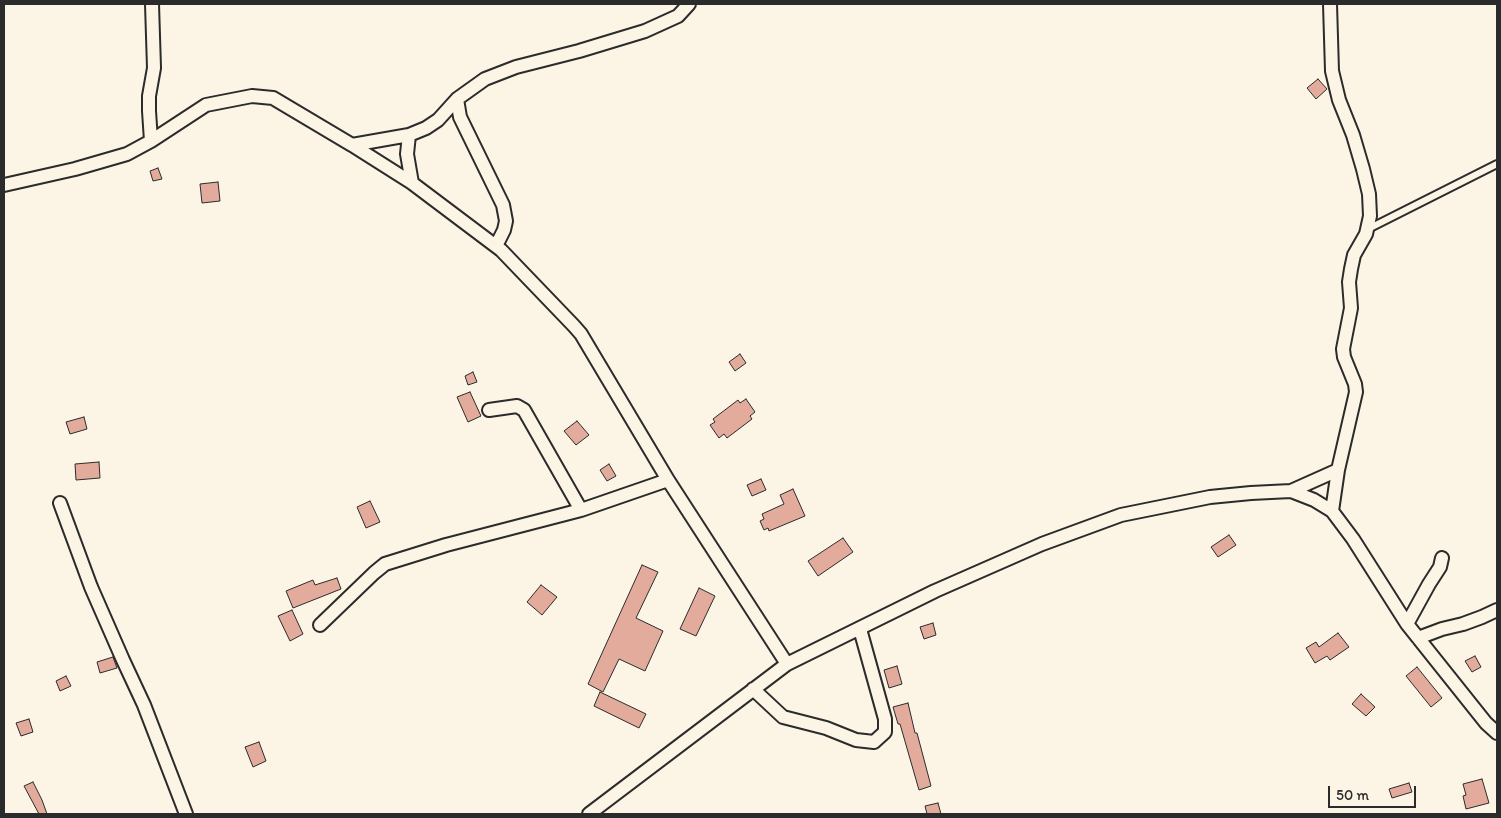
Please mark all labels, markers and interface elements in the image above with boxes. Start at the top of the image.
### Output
scale bar [1331,776,1418,808]
text: 50 m [1336,786,1369,804]

